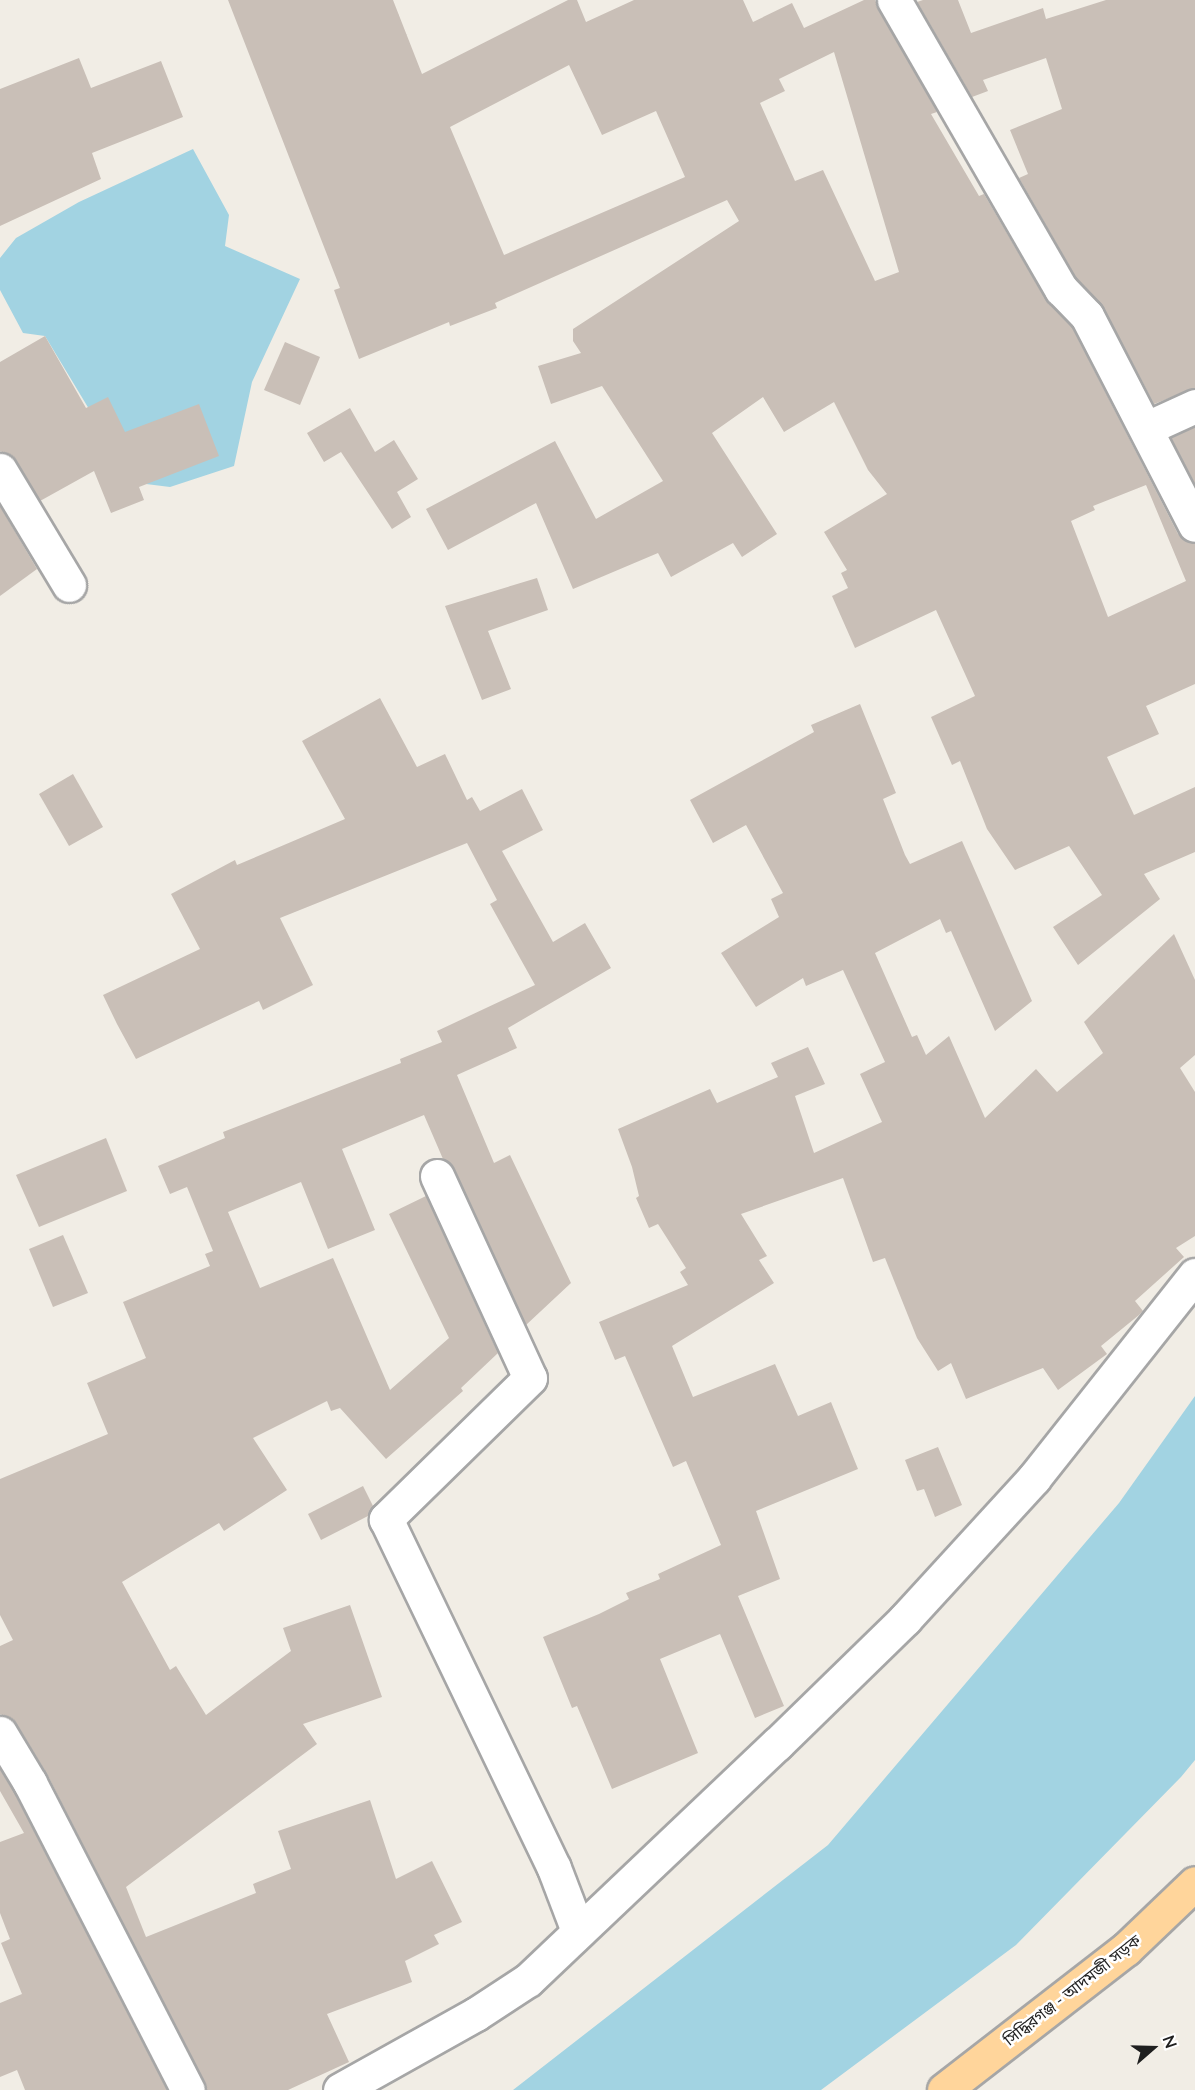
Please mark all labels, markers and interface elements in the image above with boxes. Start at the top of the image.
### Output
street label: সিদ্ধিরগঞ্জ - আদমজী সড়ক [1000,1931,1144,2049]
north arrow [1123,2018,1183,2078]
text: N [1159,2033,1181,2051]

